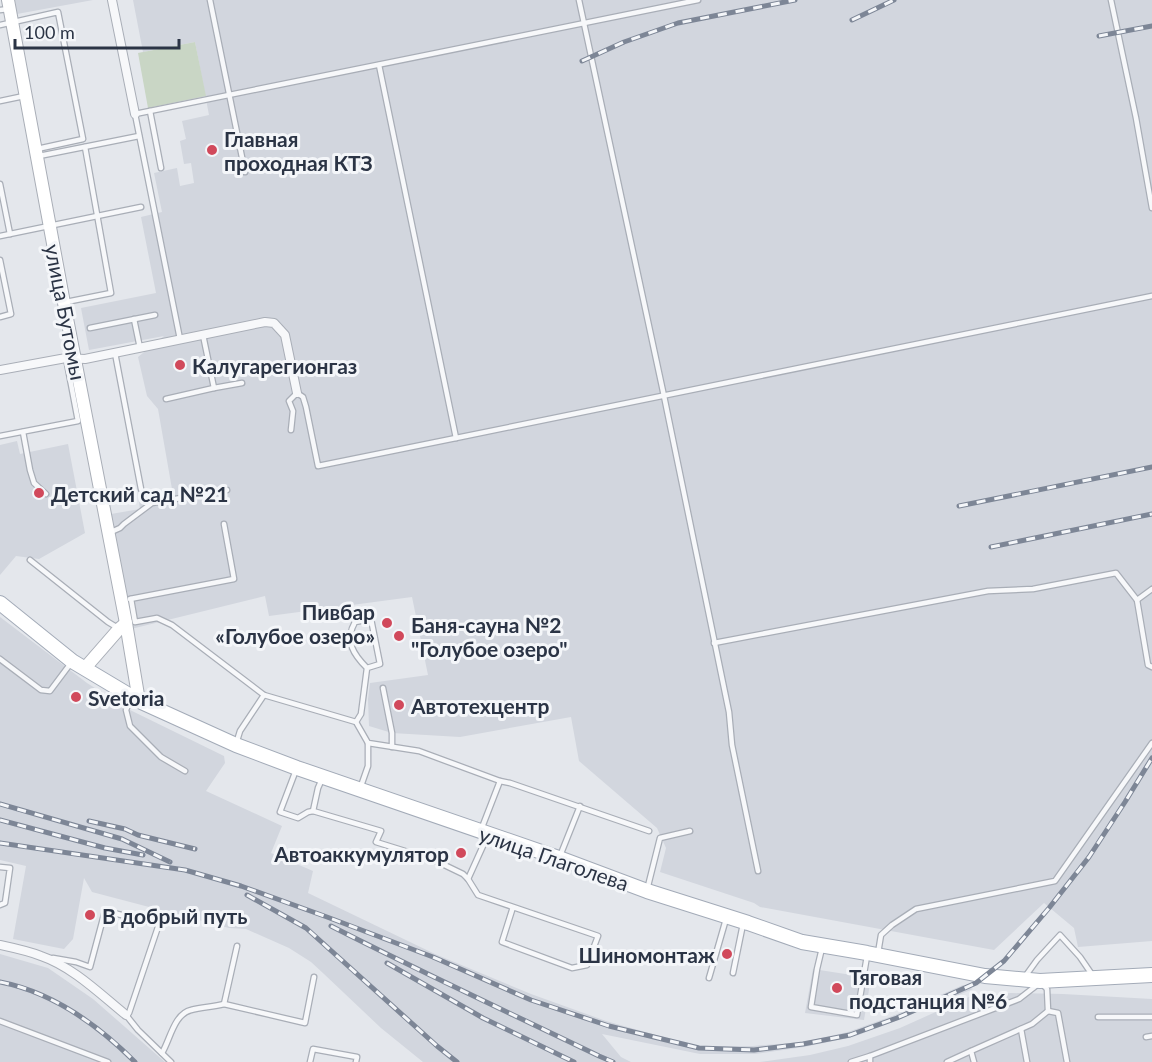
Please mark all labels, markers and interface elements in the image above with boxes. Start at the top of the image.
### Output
scale bar [15,12,178,50]
text: 100 m [24,21,75,43]
place label: Главная проходная КТЗ [224,126,373,175]
marker: Главная проходная КТЗ [205,143,219,157]
street label: улица Бутомы [41,242,91,382]
place label: Калугарегионгаз [192,353,357,378]
marker: Калугарегионгаз [173,358,187,372]
place label: Детский сад №21 [51,481,228,506]
marker: Детский сад №21 [32,486,46,500]
place label: Пивбар «Голубое озеро» [215,599,375,648]
place label: Баня-сауна №2 "Голубое озеро" [411,612,568,661]
marker: Пивбар «Голубое озеро» [380,616,394,630]
marker: Баня-сауна №2 "Голубое озеро" [392,629,406,643]
place label: Svetoria [88,685,165,710]
marker: Svetoria [69,690,83,704]
place label: Автотехцентр [410,693,549,718]
marker: Автотехцентр [392,698,406,712]
street label: улица Глаголева [476,821,632,895]
place label: Автоаккумулятор [273,841,449,866]
marker: Автоаккумулятор [454,846,468,860]
place label: В добрый путь [102,903,247,928]
marker: В добрый путь [83,908,97,922]
place label: Шиномонтаж [579,942,715,967]
marker: Шиномонтаж [720,947,734,961]
place label: Тяговая подстанция №6 [849,964,1007,1013]
marker: Тяговая подстанция №6 [830,981,844,995]

